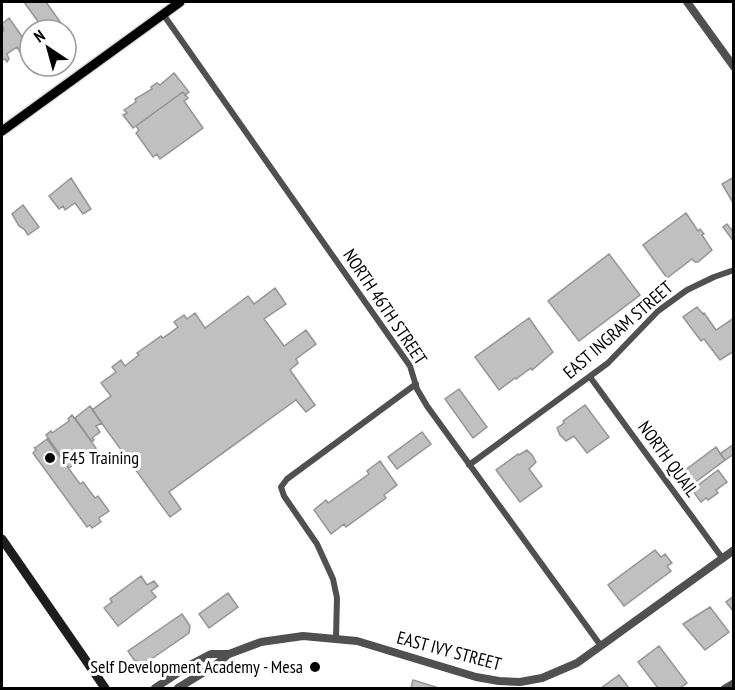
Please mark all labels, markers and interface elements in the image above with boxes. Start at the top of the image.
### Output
north arrow [18,18,78,78]
text: N [30,25,49,46]
street label: NORTH 46TH STREET [338,245,433,369]
street label: EAST INGRAM STREET [558,276,677,384]
street label: NORTH QUAIL [633,416,704,502]
place label: F45 Training [62,446,139,469]
marker: F45 Training [43,451,57,465]
street label: EAST IVY STREET [394,626,504,675]
place label: Self Development Academy - Mesa [90,655,303,678]
marker: Self Development Academy - Mesa [308,660,322,674]

